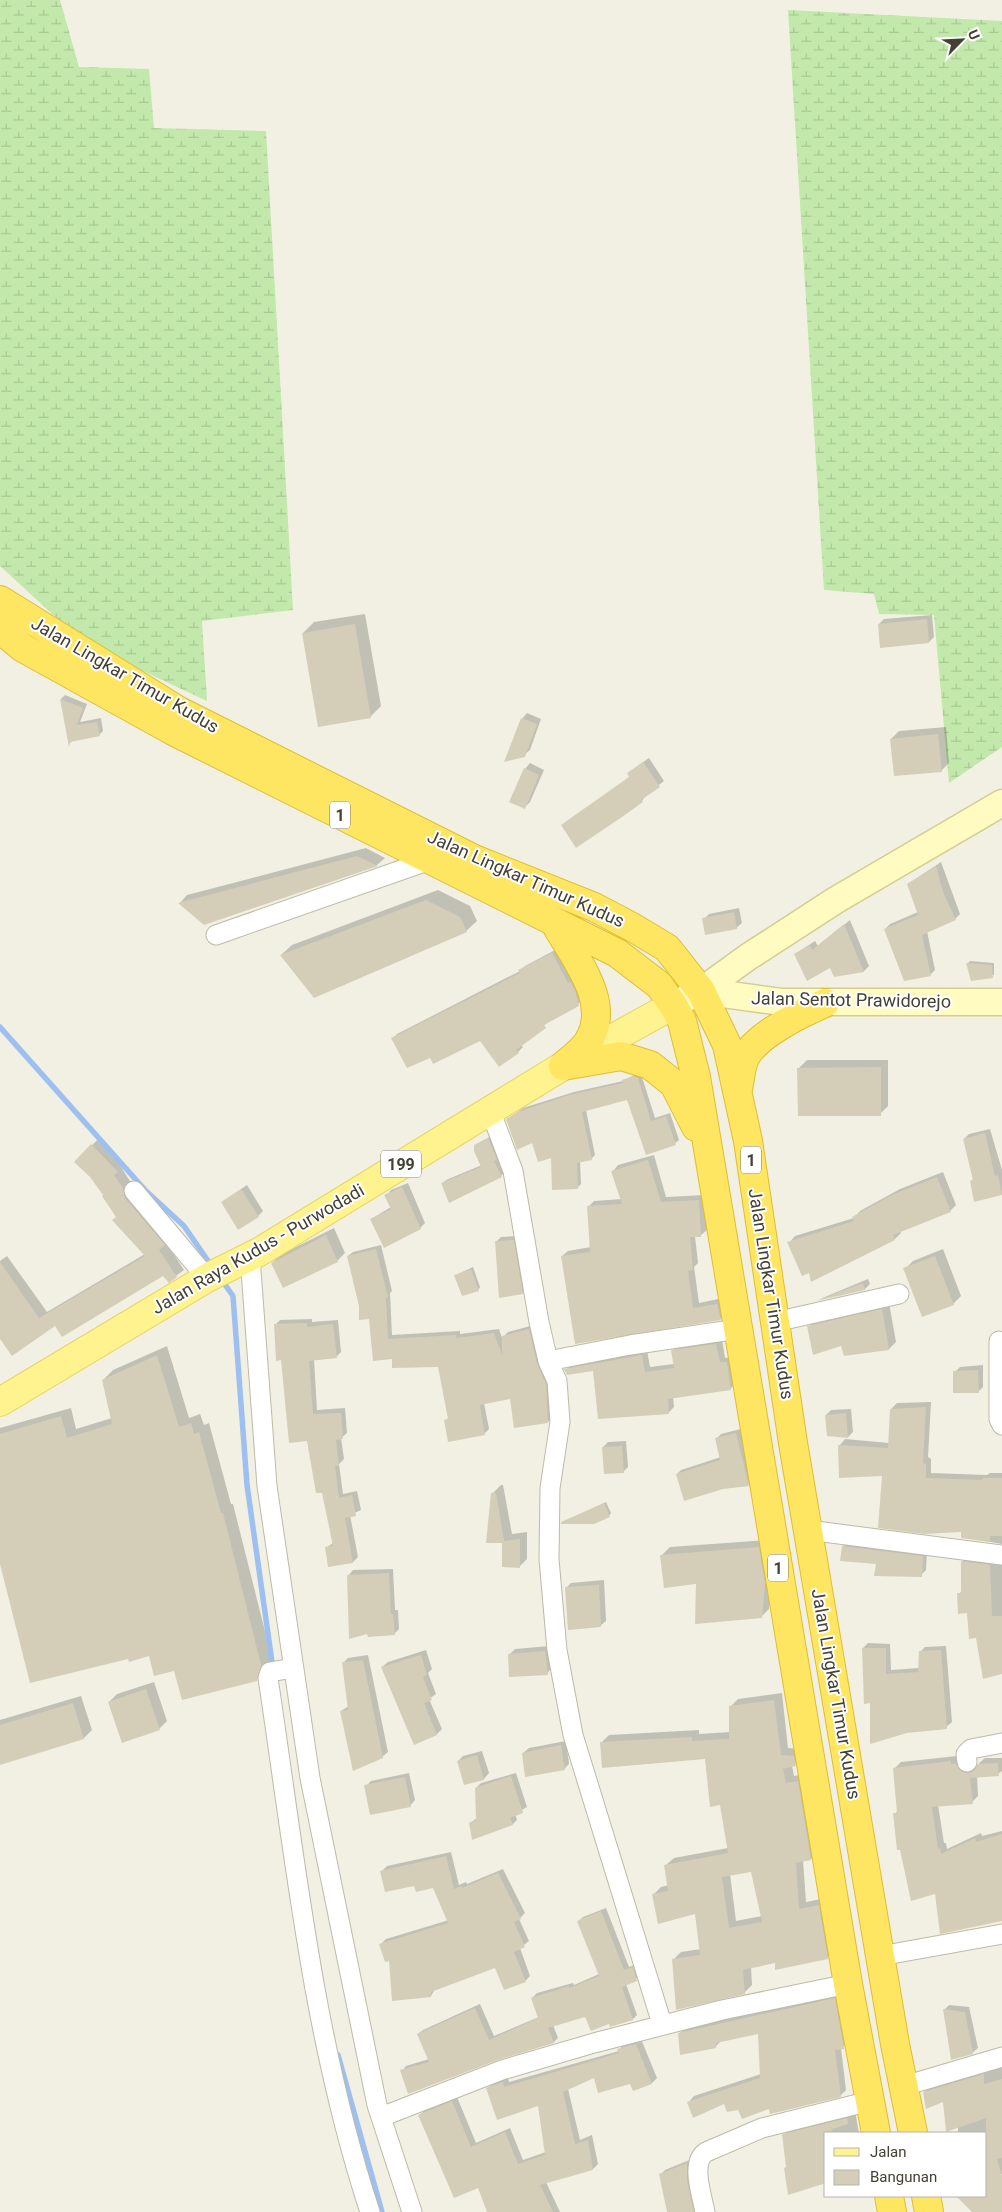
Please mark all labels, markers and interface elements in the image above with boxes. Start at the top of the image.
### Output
north arrow [937,15,987,65]
text: U [965,27,983,42]
street label: Jalan Lingkar Timur Kudus [28,612,223,737]
road number: 1 [330,802,350,828]
street label: Jalan Lingkar Timur Kudus [424,826,628,932]
street label: Jalan Sentot Prawidorejo [751,987,951,1012]
road number: 1 [741,1146,761,1174]
road number: 199 [381,1150,421,1178]
street label: Jalan Raya Kudus - Purwodadi [148,1179,368,1318]
street label: Jalan Lingkar Timur Kudus [744,1187,799,1401]
road number: 1 [768,1555,788,1582]
street label: Jalan Lingkar Timur Kudus [808,1587,865,1801]
legend [824,2132,987,2197]
text: Jalan [870,2143,907,2161]
text: Bangunan [870,2168,937,2186]

